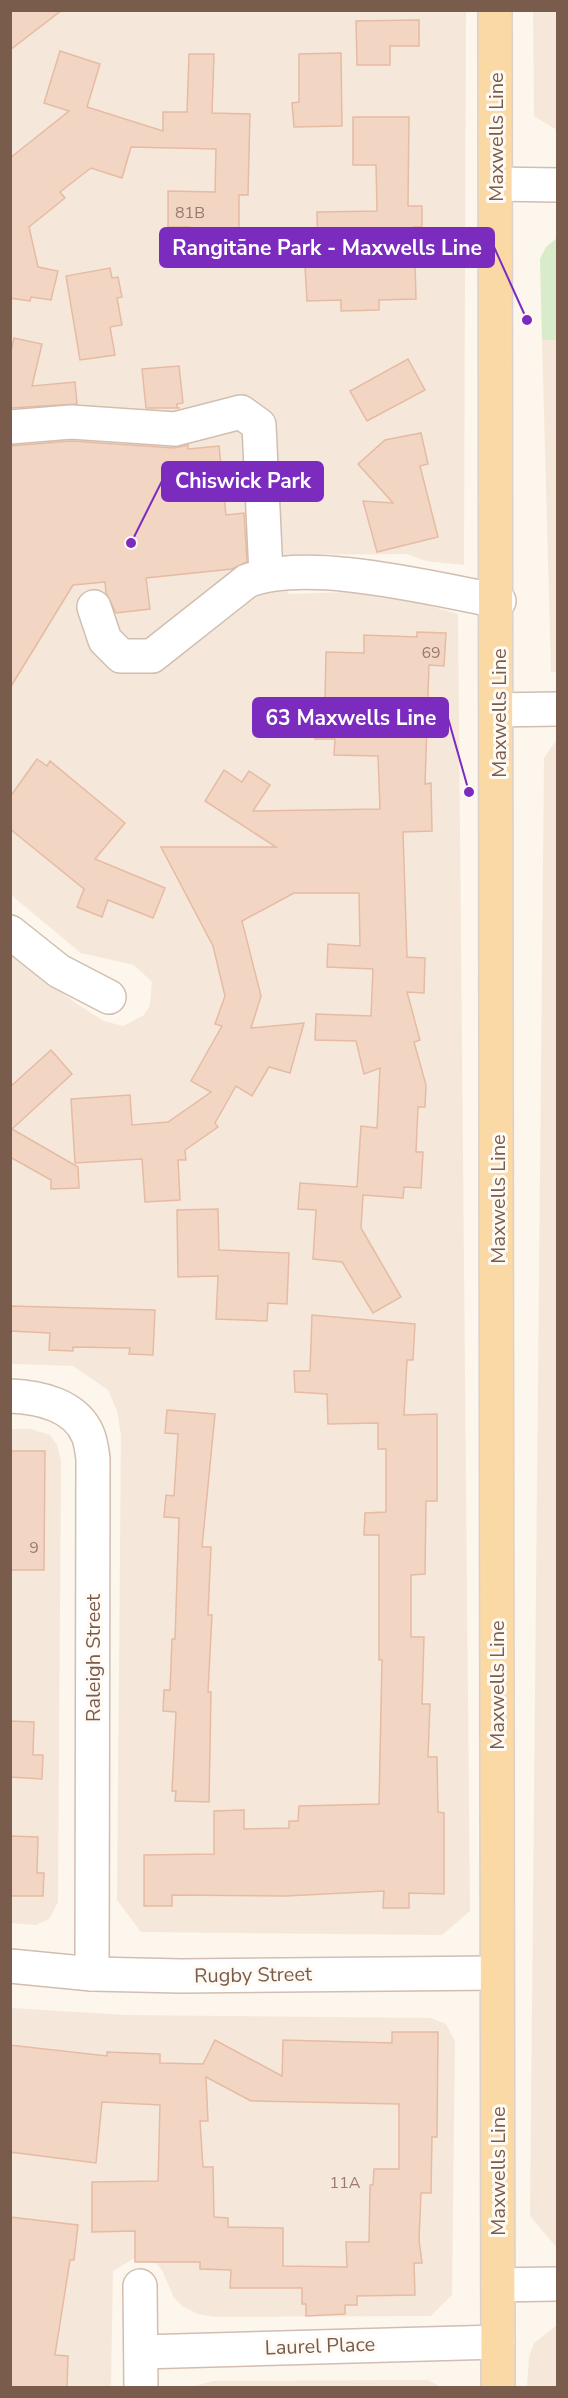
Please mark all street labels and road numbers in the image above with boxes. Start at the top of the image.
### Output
street label: Maxwells Line [483,72,510,202]
street label: Maxwells Line [486,648,513,778]
street label: Maxwells Line [485,1134,512,1264]
street label: Raleigh Street [80,1593,107,1722]
street label: Maxwells Line [484,1620,511,1750]
street label: Rugby Street [194,1960,313,1990]
street label: Maxwells Line [485,2106,512,2236]
street label: Laurel Place [264,2331,376,2361]

